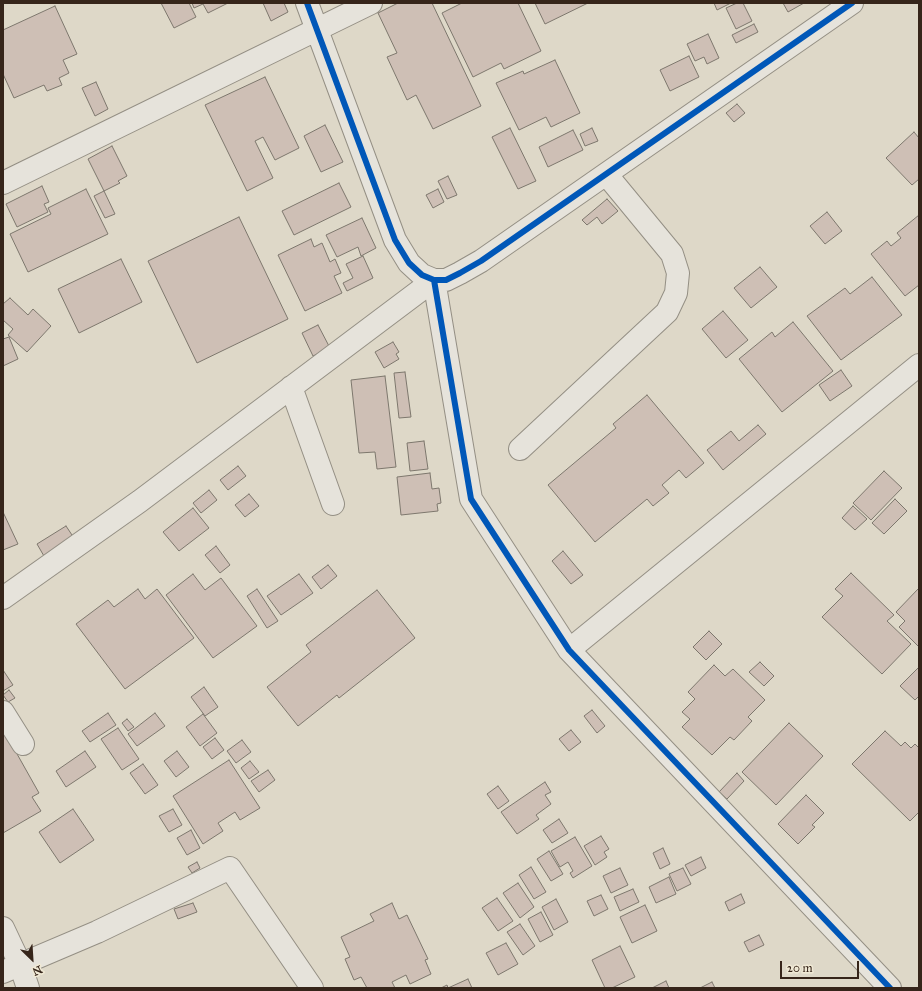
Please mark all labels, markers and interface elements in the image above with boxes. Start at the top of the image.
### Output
north arrow [12,939,52,979]
scale bar [782,953,861,979]
text: 20 m [787,961,813,975]
text: N [30,962,44,978]

